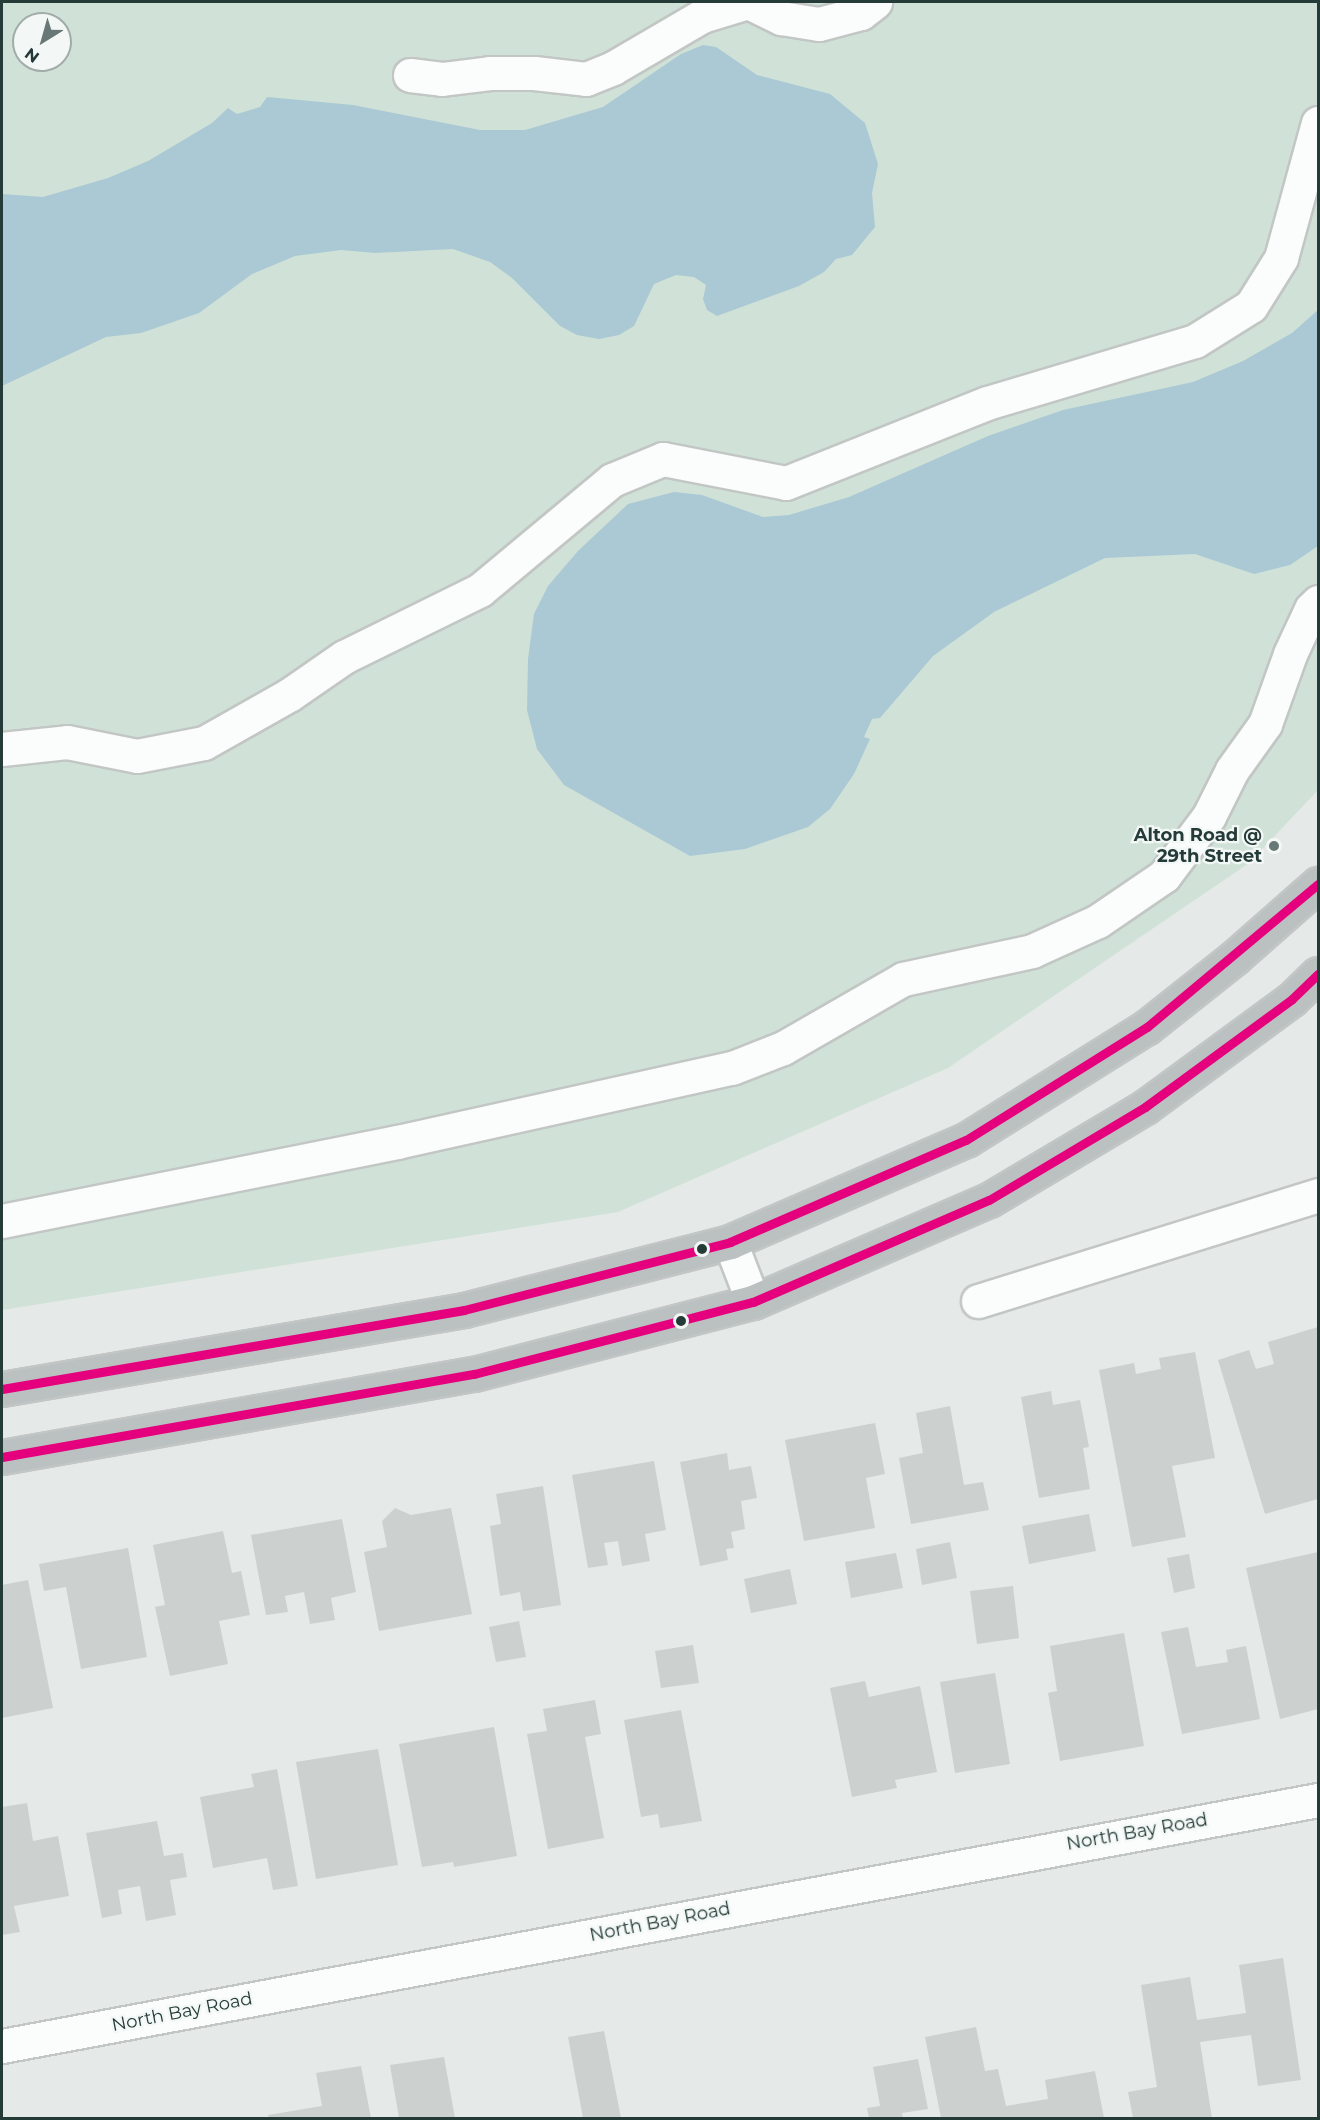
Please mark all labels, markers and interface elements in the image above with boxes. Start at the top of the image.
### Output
north arrow [12,12,72,72]
text: N [21,44,43,67]
place label: Alton Road @ 29th Street [1134,825,1262,868]
marker: Alton Road @ 29th Street [1267,839,1281,853]
unlabelled marker [696,1243,708,1255]
unlabelled marker [675,1315,687,1327]
street label: North Bay Road [1065,1809,1209,1855]
street label: North Bay Road [588,1898,732,1946]
street label: North Bay Road [110,1988,254,2036]

